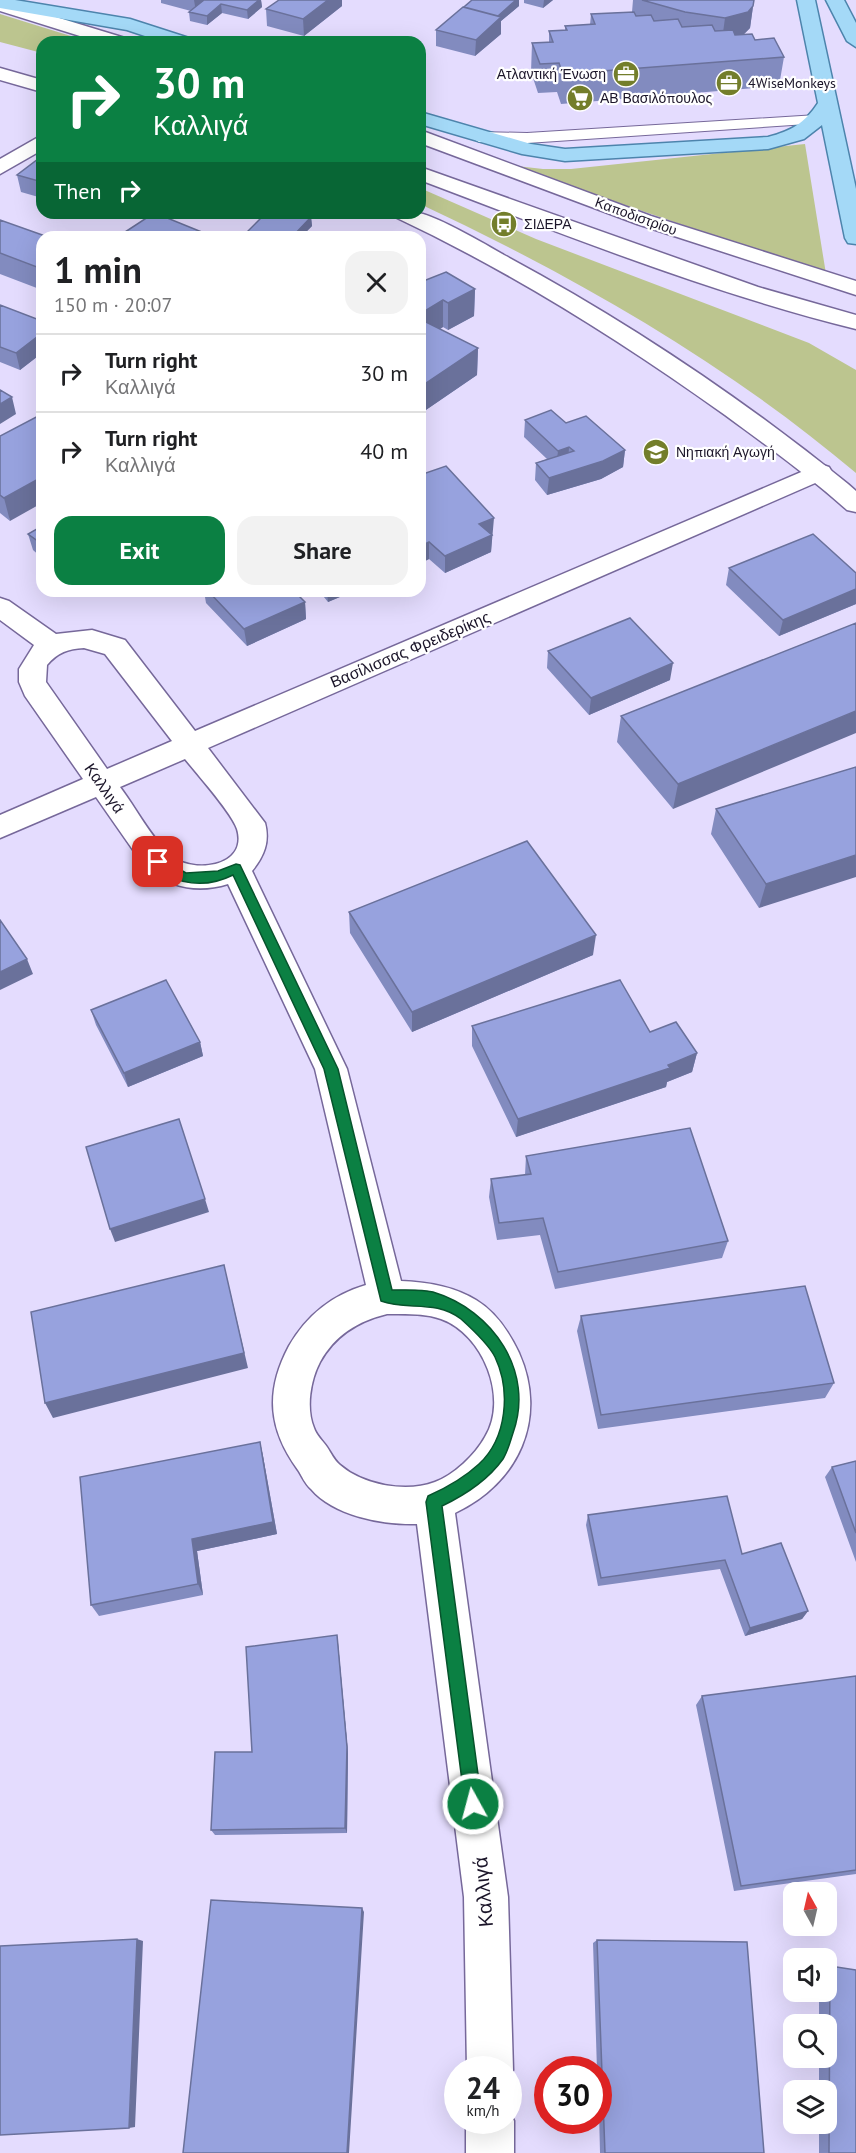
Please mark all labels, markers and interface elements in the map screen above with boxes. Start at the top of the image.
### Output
text: 30 m [153,55,245,110]
office icon: Ατλαντική Ένωση [611,59,641,89]
icon: right [54,60,132,138]
place label: Ατλαντική Ένωση [497,65,606,83]
office icon: 4WiseMonkeys [714,68,744,98]
place label: 4WiseMonkeys [748,74,836,92]
supermarket icon: ΑΒ Βασιλόπουλος [565,83,595,113]
place label: ΑΒ Βασιλόπουλος [600,89,712,107]
text: Καλλιγά [153,108,248,142]
icon: right [113,174,146,207]
text: Then [54,177,101,205]
street label: Καποδιστρίου [593,193,679,239]
bus stop icon: ΣΙΔΕΡΑ [489,209,519,239]
place label: ΣΙΔΕΡΑ [524,215,572,233]
text: 1 min [54,246,142,293]
button: close [345,251,408,314]
text: 150 m · 20:07 [54,292,172,318]
text: Turn right [105,346,197,374]
icon: right [54,357,87,390]
text: 30 m [360,359,408,387]
text: Καλλιγά [105,374,176,400]
text: Turn right [105,424,197,452]
icon: right [54,435,87,468]
text: 40 m [360,437,408,465]
school or university icon: Νηπιακή Αγωγή [641,437,671,467]
place label: Νηπιακή Αγωγή [676,443,775,461]
text: Καλλιγά [105,452,176,478]
button: Exit [54,516,225,585]
button: Share [237,516,408,585]
street label: Βασίλισσας Φρειδερίκης [327,606,493,692]
street label: Καλλιγά [81,759,129,817]
pin [132,836,183,887]
icon: arrive [141,845,174,878]
position arrow [441,1772,505,1836]
street label: Καλλιγά [467,1856,499,1928]
north arrow [783,1882,837,1936]
map controls [783,1882,837,2134]
button: sound [783,1948,837,2002]
button: search [783,2014,837,2068]
speed limit sign: 30 [534,2056,612,2134]
text: 24 [466,2068,500,2107]
button: layers [783,2080,837,2134]
text: km/h [467,2101,499,2120]

